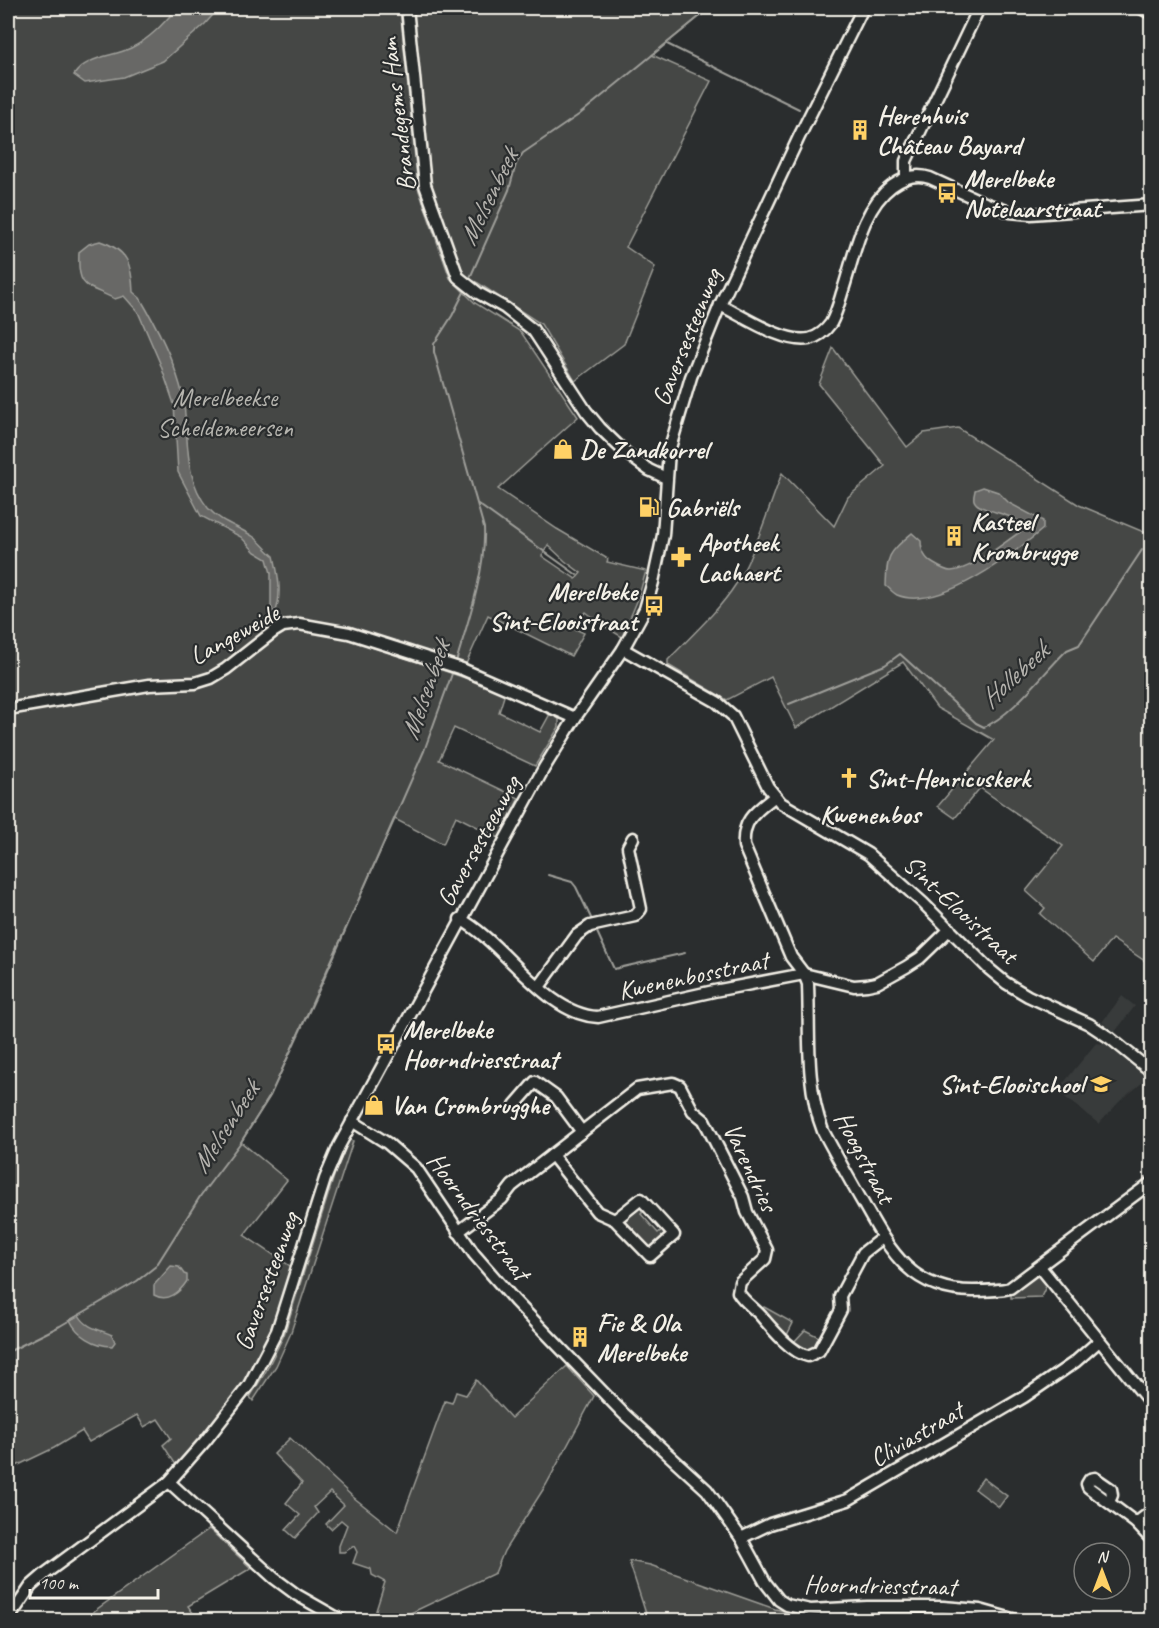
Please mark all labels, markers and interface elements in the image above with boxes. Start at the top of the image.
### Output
street label: Brandegems Ham [371,34,423,193]
place label: Herenhuis Château Bayard [877,99,1025,162]
building icon: Herenhuis Château Bayard [848,118,872,142]
water label: Melsenbeek [450,140,528,250]
place label: Merelbeke Notelaarstraat [964,162,1103,225]
bus stop icon: Merelbeke Notelaarstraat [935,181,959,205]
street label: Gaversesteenweg [644,262,729,410]
park label: Merelbeekse Scheldemeersen [157,381,293,444]
place label: De Zandkorrel [580,433,714,466]
shop icon: De Zandkorrel [551,437,575,461]
place label: Gabriëls [666,491,742,524]
fuel station icon: Gabriëls [637,495,661,519]
place label: Kasteel Krombrugge [971,505,1079,568]
building icon: Kasteel Krombrugge [942,524,966,548]
place label: Apotheek Lachaert [698,526,782,589]
pharmacy icon: Apotheek Lachaert [669,545,693,569]
place label: Merelbeke Sint-Elooistraat [489,575,640,638]
bus stop icon: Merelbeke Sint-Elooistraat [642,594,666,618]
street label: Langeweide [184,596,286,672]
water label: Hollebeek [972,631,1059,715]
water label: Melsenbeek [392,632,459,744]
place label: Sint-Henricuskerk [866,762,1032,795]
church icon: Sint-Henricuskerk [837,766,861,790]
street label: Gaversesteenweg [429,769,529,912]
district label: Kwenenbos [820,797,923,831]
street label: Sint-Elooistraat [896,848,1027,973]
street label: Kwenenbosstraat [615,943,774,1007]
place label: Merelbeke Hoorndriesstraat [403,1013,562,1076]
bus stop icon: Merelbeke Hoorndriesstraat [374,1032,398,1056]
place label: Sint-Elooischool [939,1068,1088,1101]
water label: Melsenbeek [183,1071,269,1179]
school or university icon: Sint-Elooischool [1089,1072,1113,1096]
place label: Van Crombrugghe [391,1089,551,1122]
shop icon: Van Crombrugghe [362,1093,386,1117]
street label: Hoogstraat [827,1105,904,1211]
street label: Varendries [716,1118,786,1219]
street label: Hoorndriesstraat [420,1146,540,1290]
street label: Gaversesteenweg [226,1206,307,1355]
place label: Fie & Ola Merelbeke [597,1306,689,1369]
building icon: Fie & Ola Merelbeke [568,1325,592,1349]
street label: Cliviastraat [863,1393,972,1474]
north arrow [1072,1541,1132,1601]
text: N [1097,1547,1110,1567]
scale bar [30,1562,158,1600]
street label: Hoorndriesstraat [804,1568,960,1603]
text: 100 m [39,1572,80,1594]

